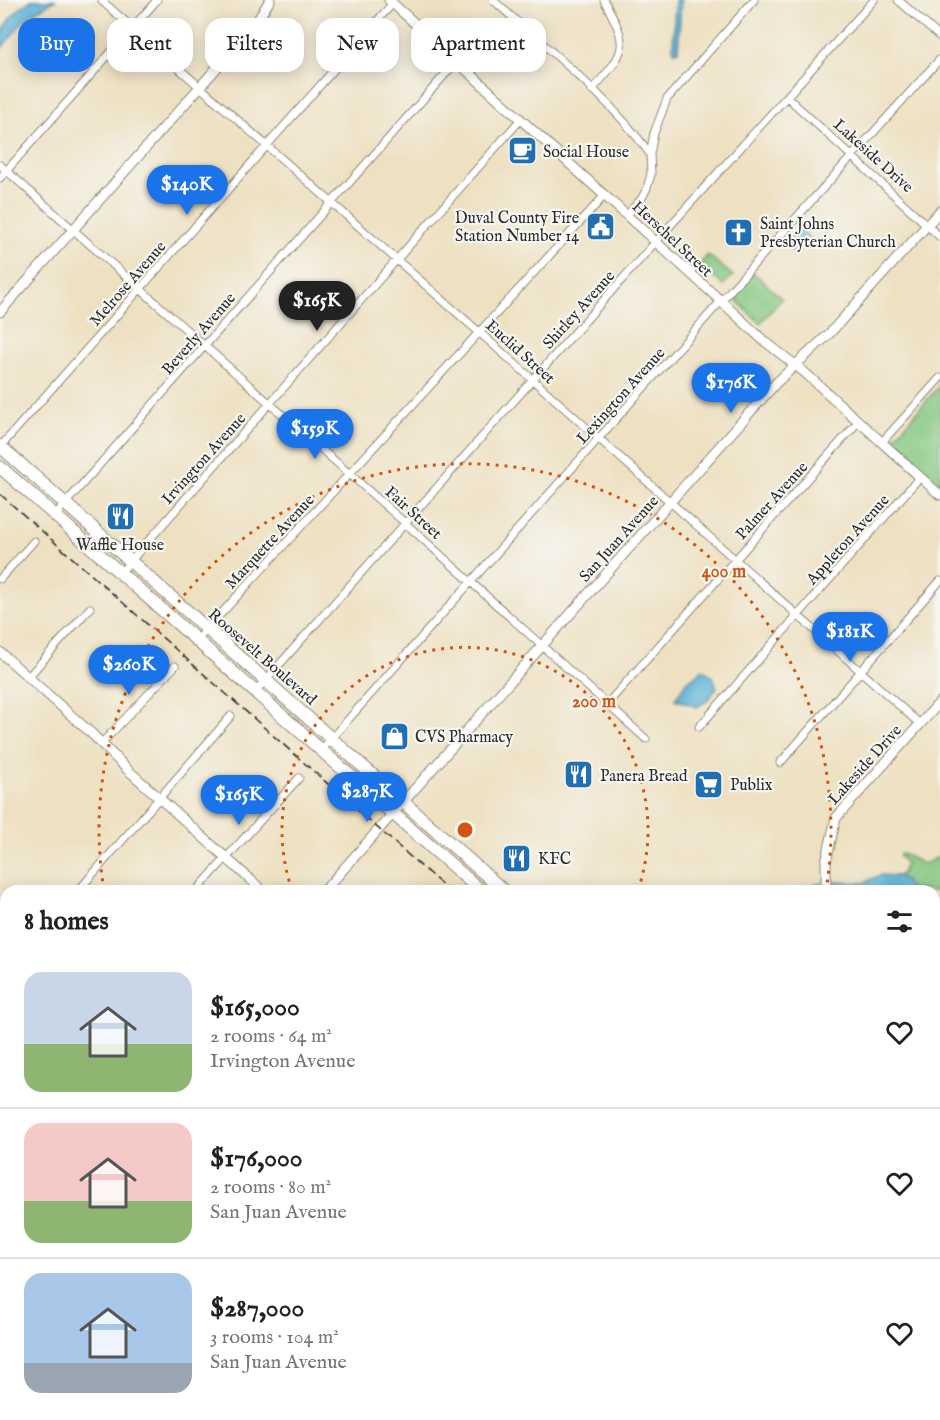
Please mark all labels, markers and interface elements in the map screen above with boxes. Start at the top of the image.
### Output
chip: Buy [18,18,95,72]
chip: Rent [107,18,193,72]
chip: Filters [205,18,304,72]
chip: New [316,18,399,72]
chip: Apartment [411,18,546,72]
street label: Lakeside Drive [829,115,917,198]
cafe icon: Social House [506,135,538,167]
place label: Social House [543,143,629,163]
pin: $140K [145,165,229,216]
text: $140K [161,172,213,197]
street label: Herschel Street [627,197,716,282]
place label: Duval County Fire Station Number 14 [455,209,579,247]
public building icon: Duval County Fire Station Number 14 [584,210,616,242]
place label: Saint Johns Presbyterian Church [760,215,896,253]
church icon: Saint Johns Presbyterian Church [723,216,755,248]
street label: Melrose Avenue [86,238,171,331]
street label: Shirley Avenue [539,267,620,354]
pin: $165K [275,281,359,332]
text: $165K [293,288,341,313]
street label: Beverly Avenue [158,289,241,380]
street label: Euclid Street [481,316,559,389]
street label: Lexington Avenue [573,344,670,449]
pin: $176K [689,363,773,414]
text: $176K [706,370,756,395]
street label: Irvington Avenue [158,409,251,509]
pin: $159K [273,409,357,460]
text: $159K [291,416,339,441]
street label: Palmer Avenue [732,458,813,545]
street label: Fair Street [380,483,446,545]
street label: Marquette Avenue [222,491,319,594]
street label: Appleton Avenue [802,491,894,590]
street label: San Juan Avenue [575,492,664,587]
restaurant icon: Waffle House [104,500,136,532]
place label: Waffle House [76,536,164,556]
text: 400 m [702,561,746,584]
street label: Roosevelt Boulevard [203,605,320,710]
pin: $181K [808,612,892,663]
text: $181K [826,619,874,644]
pin: $260K [87,645,171,696]
text: $260K [102,652,156,677]
text: 200 m [572,691,616,714]
shop icon: CVS Pharmacy [378,720,410,752]
street label: Lakeside Drive [824,721,907,809]
place label: CVS Pharmacy [415,728,513,748]
restaurant icon: Panera Bread [563,759,595,791]
place label: Panera Bread [600,767,688,787]
supermarket icon: Publix [693,768,725,800]
pin: $287K [325,772,409,823]
pin: $165K [197,775,281,826]
place label: Publix [730,776,773,796]
text: $287K [341,779,393,804]
text: $165K [215,782,263,807]
centre of rings [455,820,475,840]
restaurant icon: KFC [501,842,533,874]
place label: KFC [538,850,571,870]
text: 8 homes [24,905,109,938]
icon: filters [883,905,916,938]
text: $165,000 [210,991,300,1024]
icon: home [72,996,144,1068]
icon: heart [883,1016,916,1049]
text: 2 rooms · 64 m² [210,1024,332,1049]
text: Irvington Avenue [210,1049,355,1074]
text: $176,000 [210,1142,302,1175]
icon: home [72,1147,144,1219]
icon: heart [883,1167,916,1200]
text: 2 rooms · 80 m² [210,1175,331,1200]
text: San Juan Avenue [210,1200,347,1225]
text: $287,000 [210,1292,304,1325]
icon: home [72,1297,144,1369]
icon: heart [883,1317,916,1350]
text: 3 rooms · 104 m² [210,1325,339,1350]
text: San Juan Avenue [210,1350,347,1375]

